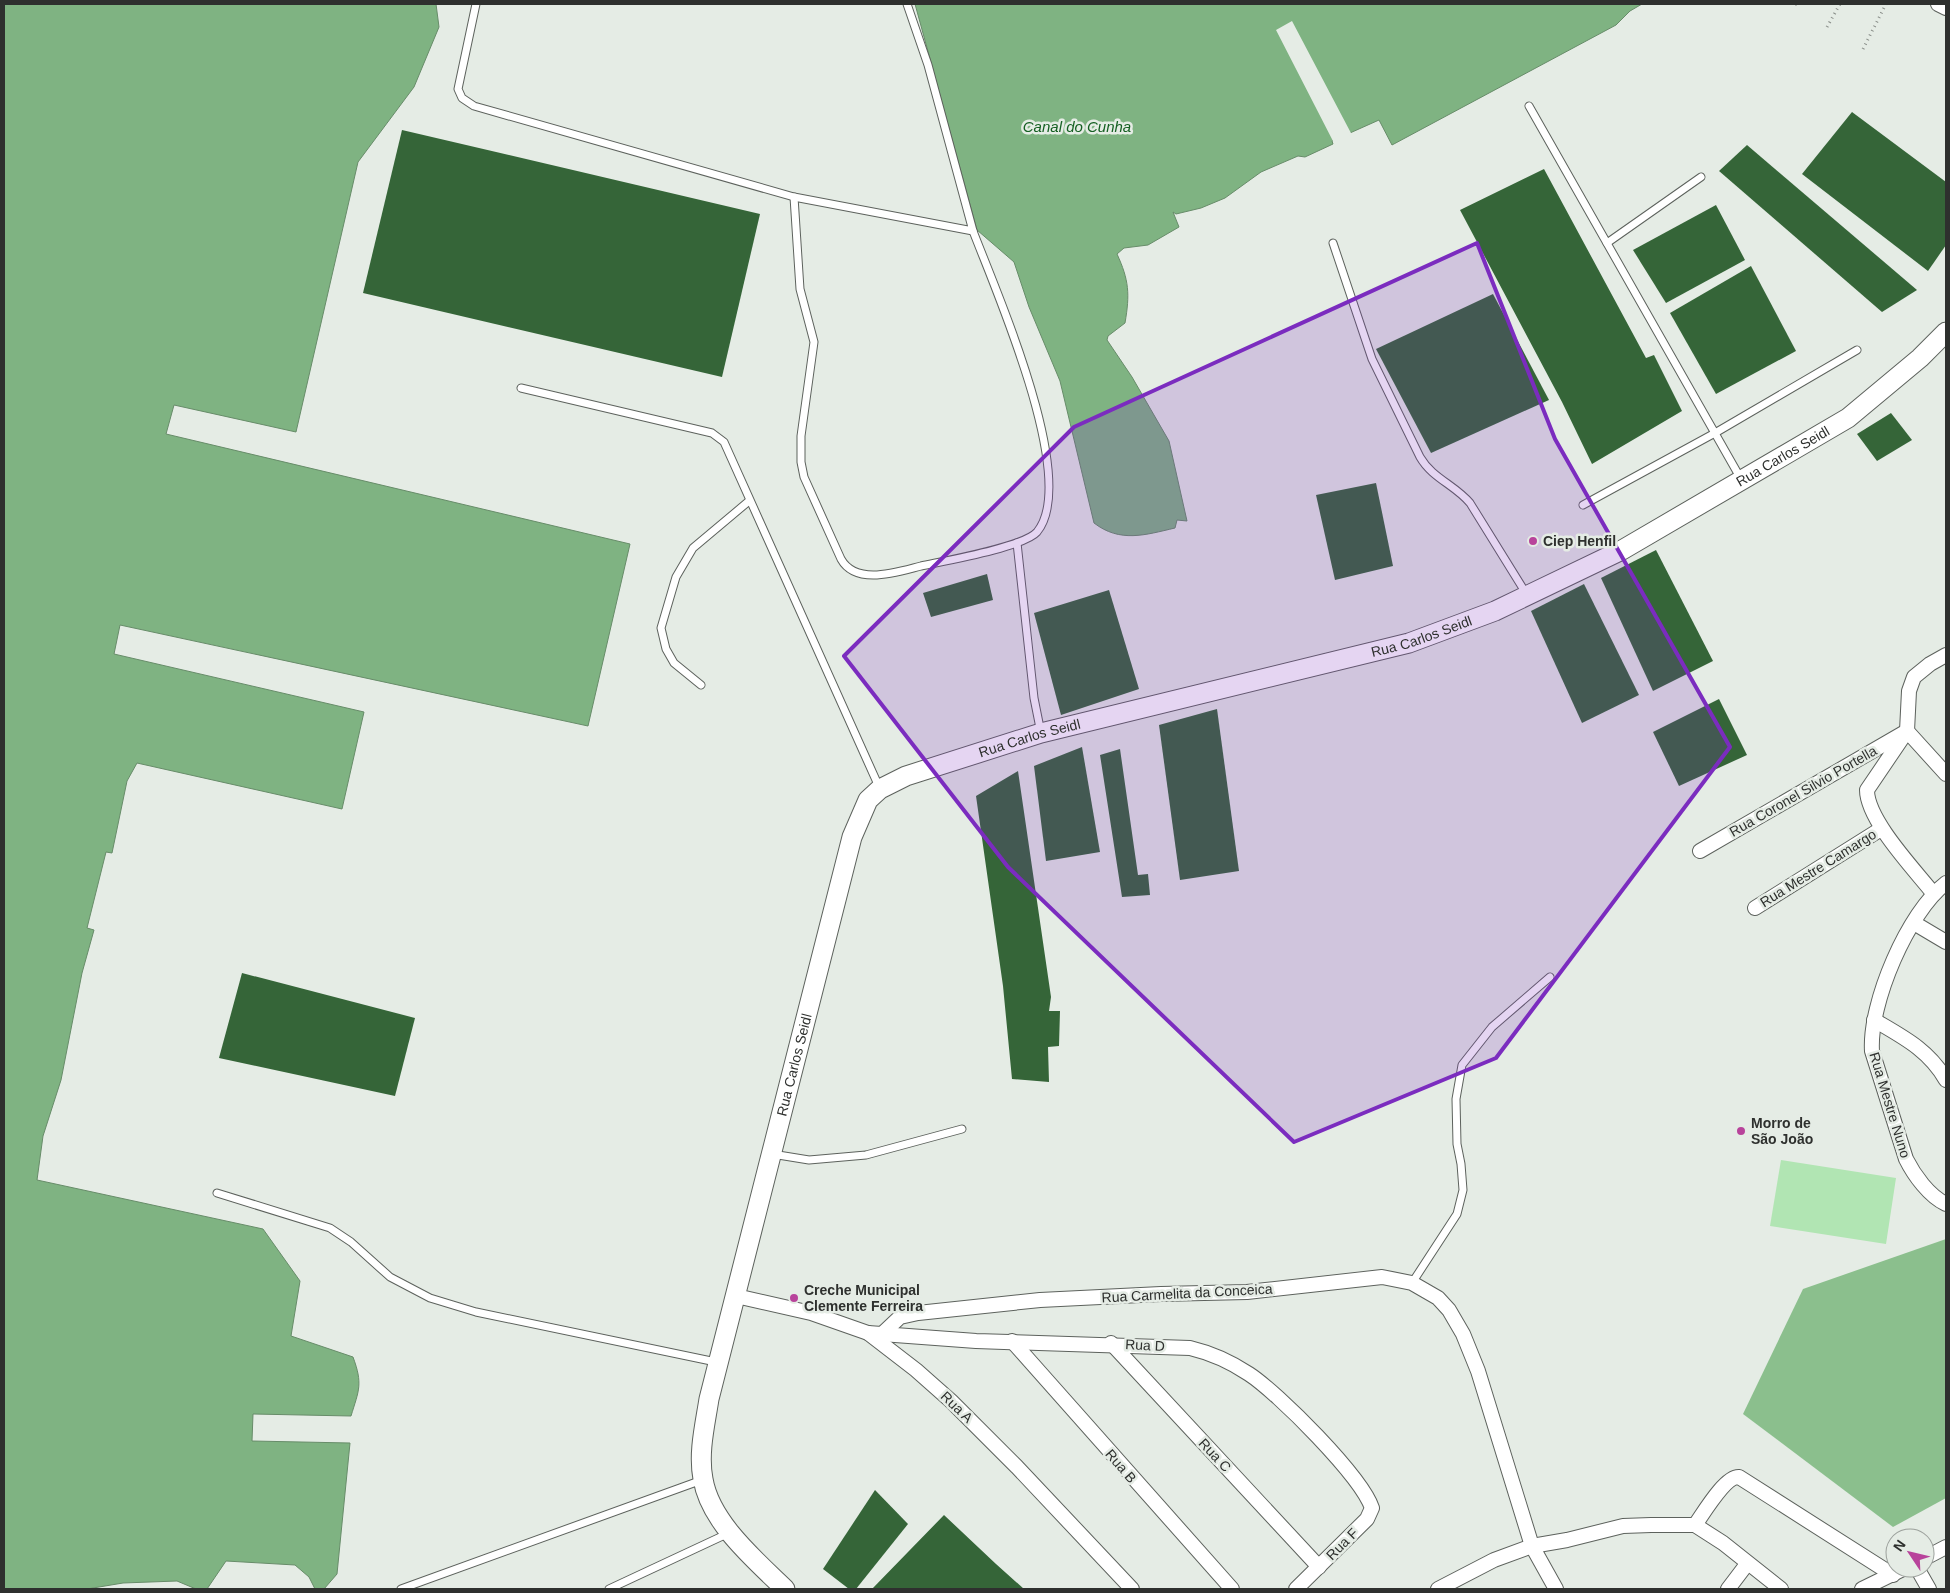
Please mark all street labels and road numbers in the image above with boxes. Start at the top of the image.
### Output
street label: Rua Carlos Seidl [1733,423,1832,490]
street label: Rua Carlos Seidl [1369,612,1474,660]
street label: Rua Carlos Seidl [977,716,1082,760]
street label: Rua Coronel Silvio Portella [1727,742,1880,840]
street label: Rua Mestre Camargo [1757,826,1879,910]
street label: Rua Carlos Seidl [773,1012,815,1118]
street label: Rua Mestre Nuno [1866,1050,1914,1160]
street label: Rua Carmelita da Conceica [1101,1281,1273,1305]
street label: Rua D [1125,1336,1165,1354]
street label: Rua A [938,1388,977,1426]
street label: Rua C [1196,1435,1234,1475]
street label: Rua B [1102,1446,1140,1486]
street label: Rua F [1323,1525,1361,1563]

